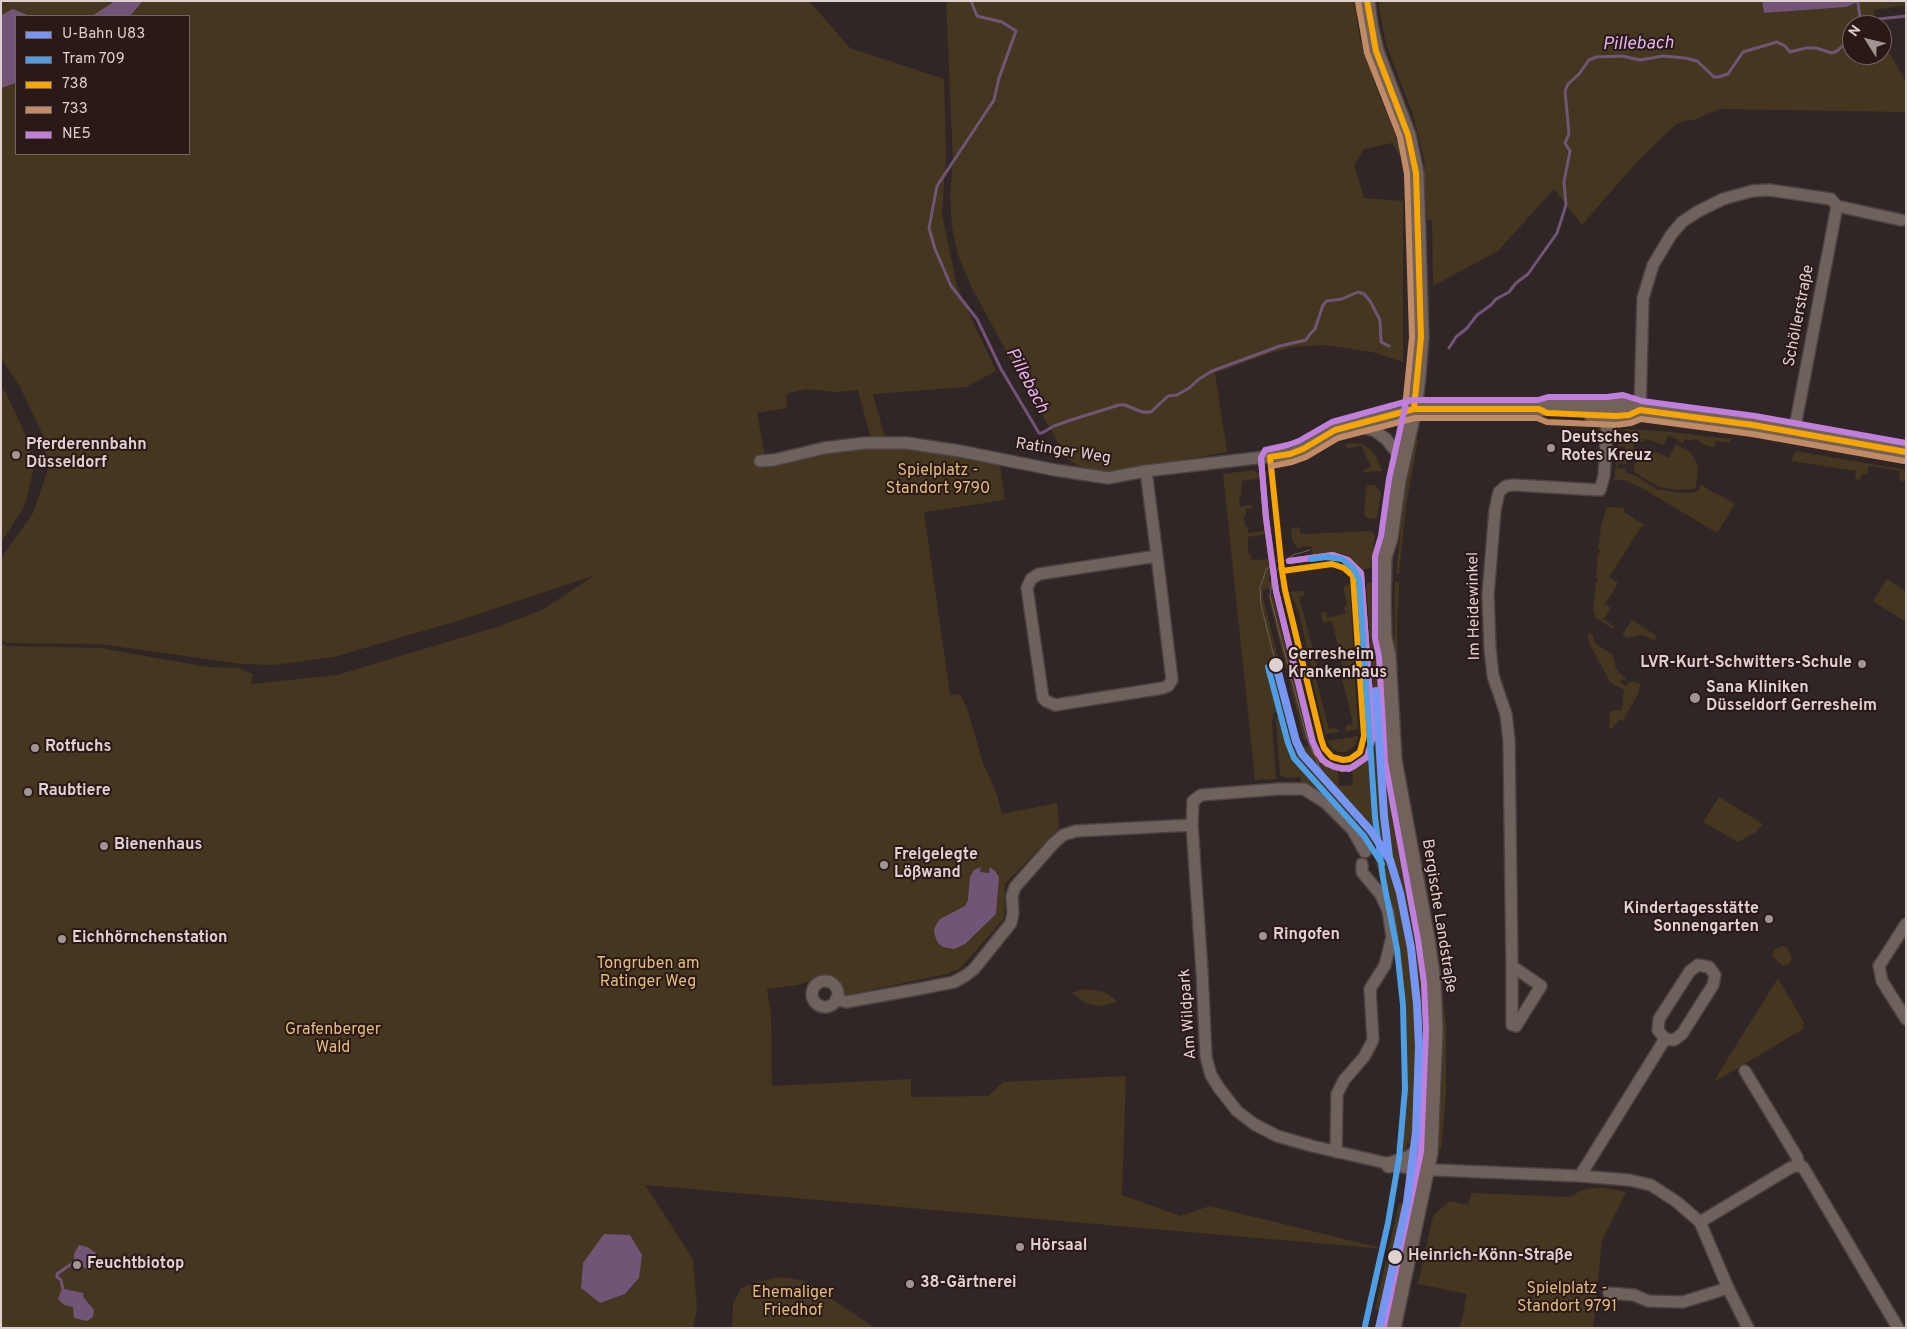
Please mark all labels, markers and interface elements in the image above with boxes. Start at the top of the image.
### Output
legend [15,15,190,155]
north arrow [1842,15,1892,65]
text: N [1845,22,1865,41]
text: U-Bahn U83 [62,25,145,44]
water label: Pillebach [1602,34,1674,56]
text: Tram 709 [62,50,125,69]
text: 738 [62,75,88,94]
text: 733 [62,100,88,119]
text: NE5 [62,125,91,144]
street label: Schöllerstraße [1781,263,1819,369]
water label: Pillebach [1000,344,1052,418]
place label: Deutsches Rotes Kreuz [1561,429,1652,467]
street label: Ratinger Weg [1014,435,1112,469]
place label: Pferderennbahn Düsseldorf [26,436,147,474]
marker: Deutsches Rotes Kreuz [1545,442,1557,454]
marker: Pferderennbahn Düsseldorf [10,449,22,461]
park label: Spielplatz - Standort 9790 [886,462,990,500]
street label: Im Heidewinkel [1464,552,1486,660]
place label: Gerresheim Krankenhaus [1288,646,1387,684]
place label: LVR-Kurt-Schwitters-Schule [1640,654,1852,674]
marker: Gerresheim Krankenhaus [1267,656,1285,674]
marker: LVR-Kurt-Schwitters-Schule [1856,658,1868,670]
place label: Sana Kliniken Düsseldorf Gerresheim [1706,679,1877,717]
marker: Sana Kliniken Düsseldorf Gerresheim [1688,691,1702,705]
place label: Rotfuchs [45,738,111,758]
marker: Rotfuchs [29,742,41,754]
place label: Raubtiere [38,782,111,802]
marker: Raubtiere [22,786,34,798]
place label: Bienenhaus [114,836,202,856]
street label: Bergische Landstraße [1416,838,1460,994]
marker: Bienenhaus [98,840,110,852]
place label: Freigelegte Lößwand [894,846,978,884]
marker: Freigelegte Lößwand [878,859,890,871]
place label: Kindertagesstätte Sonnengarten [1623,900,1759,938]
marker: Kindertagesstätte Sonnengarten [1763,913,1775,925]
place label: Ringofen [1273,926,1340,946]
place label: Eichhörnchenstation [72,929,227,949]
marker: Ringofen [1257,930,1269,942]
marker: Eichhörnchenstation [56,933,68,945]
park label: Tongruben am Ratinger Weg [596,955,700,993]
street label: Am Wildpark [1176,968,1202,1060]
park label: Grafenberger Wald [285,1021,381,1059]
place label: Hörsaal [1030,1237,1087,1257]
marker: Hörsaal [1014,1241,1026,1253]
place label: Heinrich-Könn-Straße [1408,1247,1573,1267]
marker: Heinrich-Könn-Straße [1386,1248,1404,1266]
place label: Feuchtbiotop [87,1255,184,1275]
marker: Feuchtbiotop [71,1259,83,1271]
place label: 38-Gärtnerei [920,1274,1017,1294]
marker: 38-Gärtnerei [904,1278,916,1290]
park label: Spielplatz - Standort 9791 [1517,1280,1617,1318]
park label: Ehemaliger Friedhof [752,1284,834,1322]

